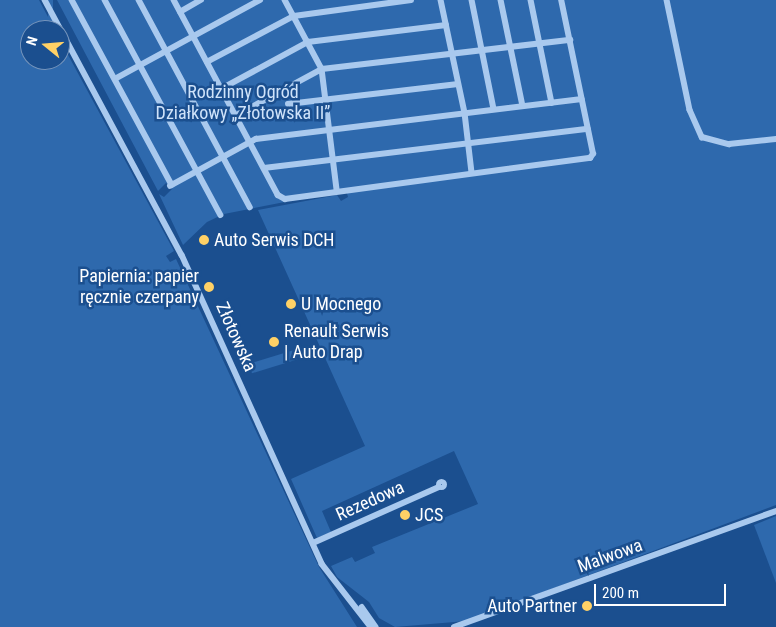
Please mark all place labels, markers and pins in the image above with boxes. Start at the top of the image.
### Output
place label: Auto Serwis DCH [214,229,335,251]
marker: Auto Serwis DCH [198,234,210,246]
place label: Papiernia: papier ręcznie czerpany [79,266,199,308]
marker: Papiernia: papier ręcznie czerpany [203,281,215,293]
place label: U Mocnego [301,293,381,315]
marker: U Mocnego [285,298,297,310]
place label: Renault Serwis | Auto Drap [284,321,389,364]
marker: Renault Serwis | Auto Drap [268,336,280,348]
place label: JCS [415,504,443,526]
marker: JCS [399,509,411,521]
place label: Auto Partner [487,595,577,617]
marker: Auto Partner [581,600,593,612]

